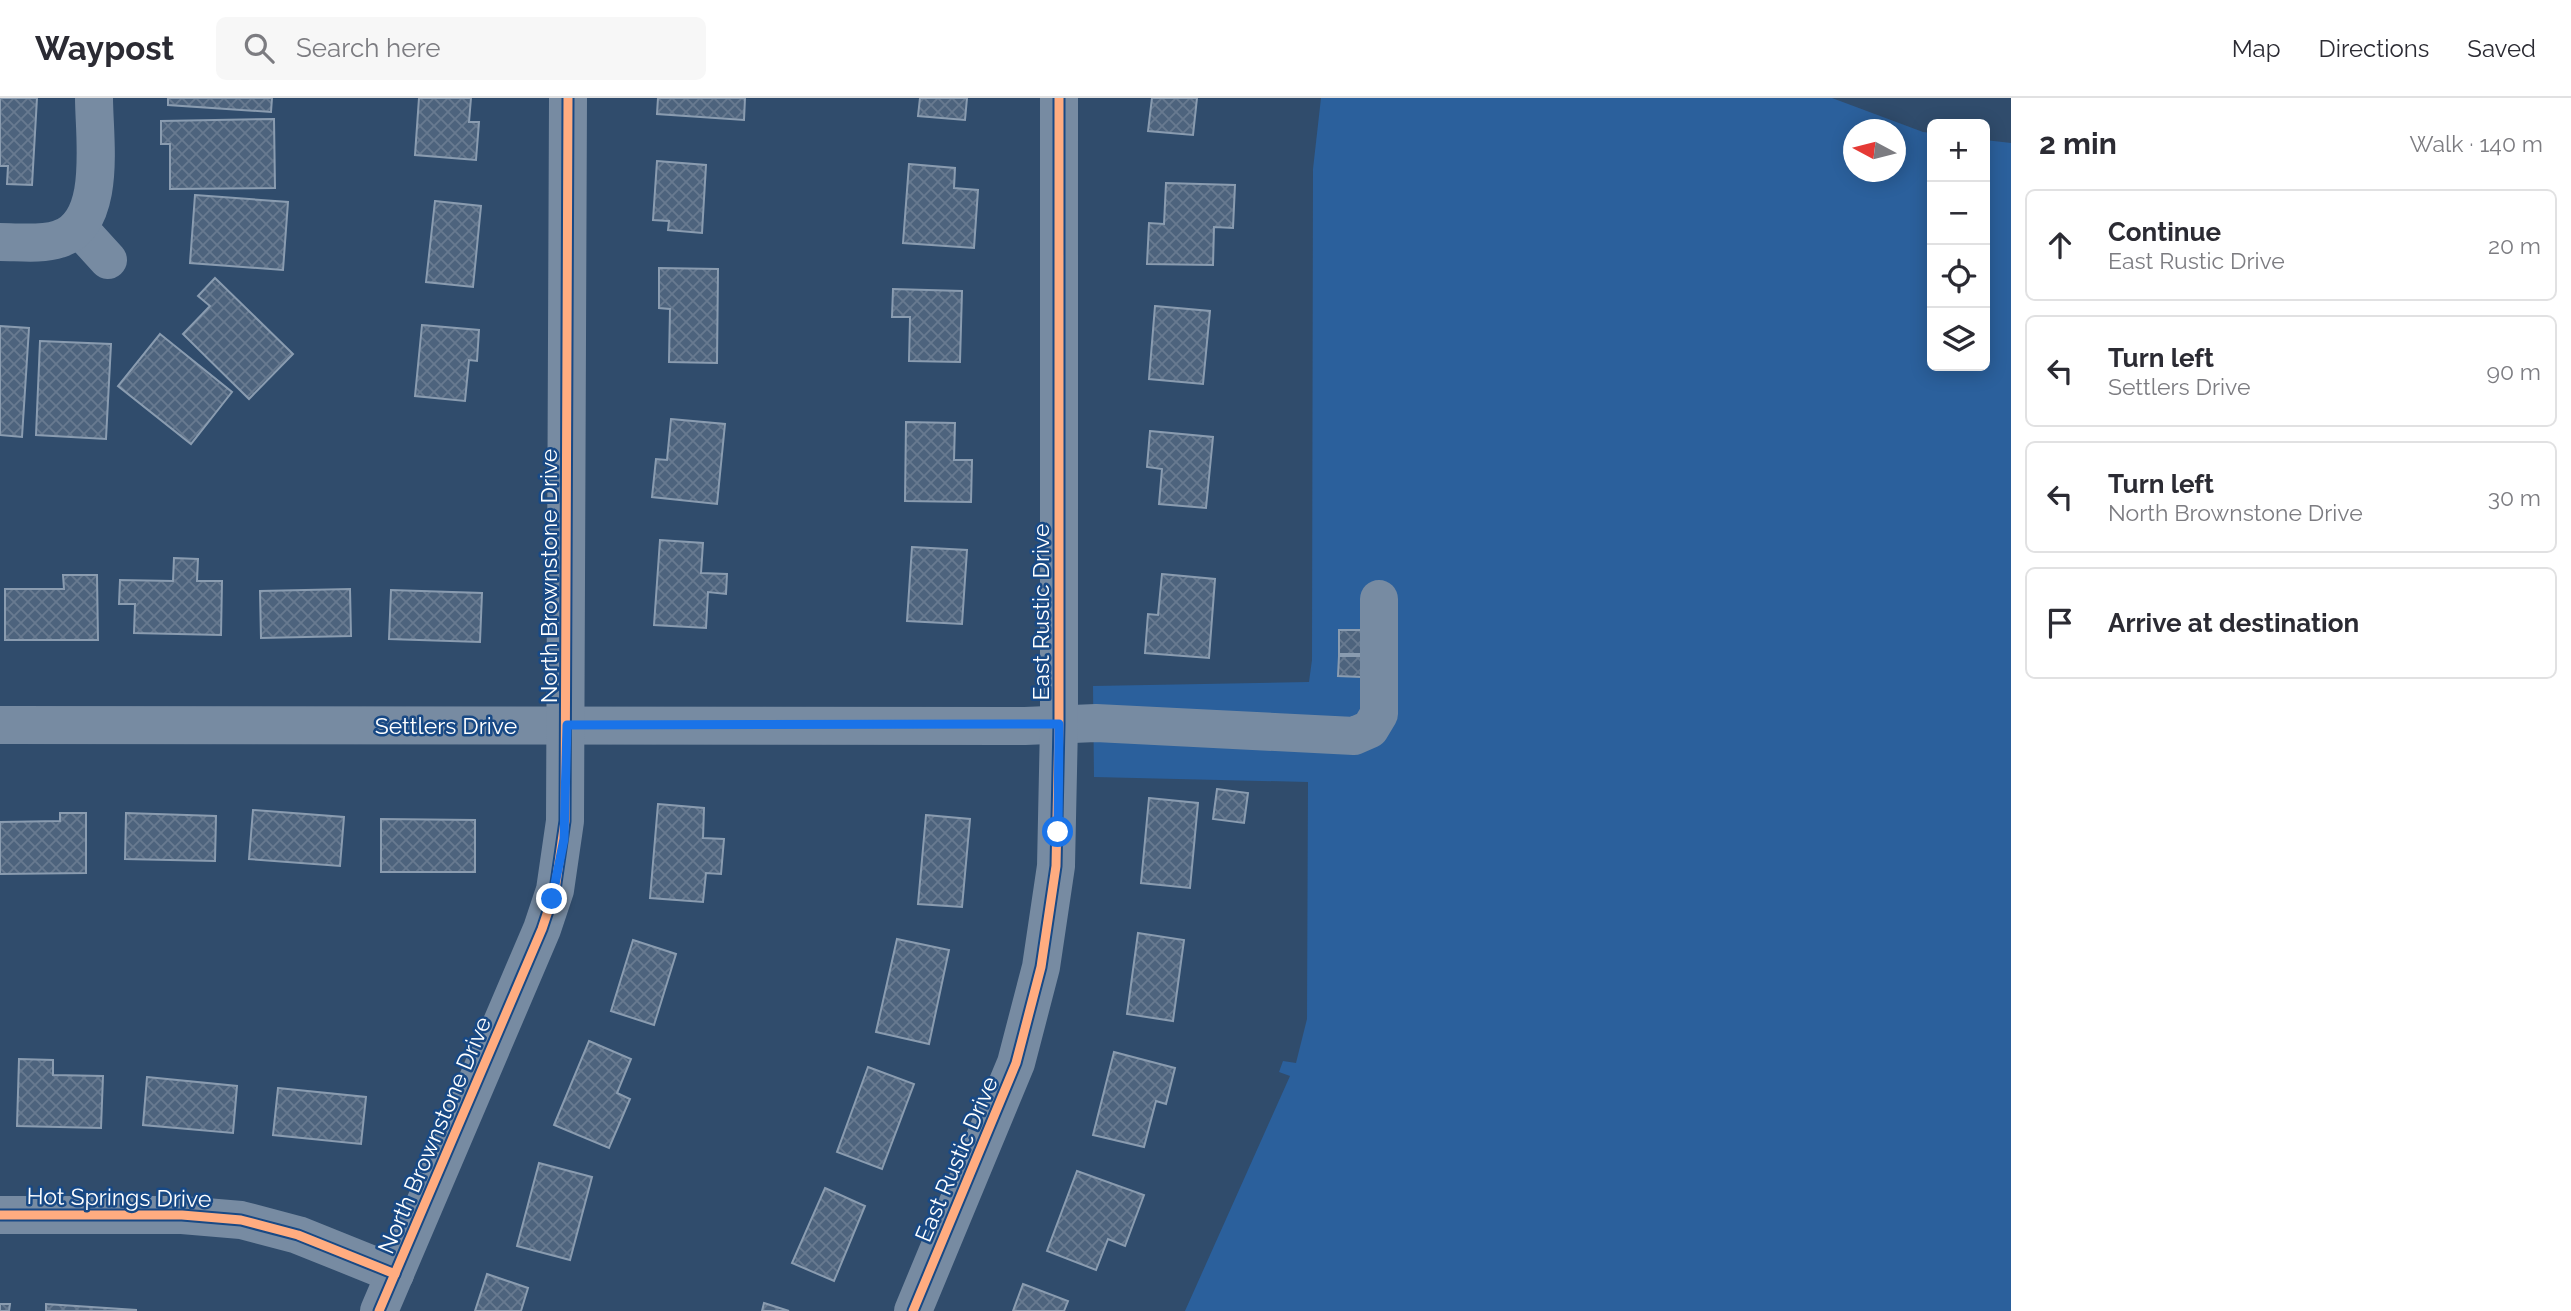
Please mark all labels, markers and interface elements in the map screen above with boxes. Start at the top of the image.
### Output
search box [216,17,706,80]
text: Waypost [35,29,174,68]
icon: search [240,29,278,67]
text: Search here [296,33,440,63]
text: Map [2232,34,2281,63]
text: Directions [2319,34,2429,63]
text: Saved [2467,34,2536,63]
north arrow [1843,119,1906,182]
map controls [1927,119,1990,371]
button: + [1927,119,1990,182]
text: 2 min [2039,126,2117,161]
text: Walk · 140 m [2410,130,2543,157]
button: − [1927,182,1990,245]
text: Continue [2108,217,2221,247]
icon: ahead [2041,226,2079,264]
text: 20 m [2488,232,2541,259]
button: locate [1927,245,1990,308]
text: East Rustic Drive [2108,247,2285,274]
button: layers [1927,308,1990,371]
text: Turn left [2108,343,2214,373]
icon: left [2041,352,2079,390]
text: 90 m [2486,358,2541,385]
text: Settlers Drive [2108,373,2250,400]
street label: North Brownstone Drive [535,449,562,703]
text: Turn left [2108,469,2214,499]
icon: left [2041,478,2079,516]
text: 30 m [2488,484,2541,511]
text: North Brownstone Drive [2108,499,2363,526]
street label: East Rustic Drive [1027,524,1054,700]
icon: arrive [2041,604,2079,642]
text: Arrive at destination [2108,608,2359,638]
street label: Settlers Drive [375,712,517,739]
route start [1042,816,1073,847]
route end [536,883,567,914]
street label: North Brownstone Drive [372,1013,496,1257]
street label: East Rustic Drive [909,1072,1003,1246]
street label: Hot Springs Drive [26,1182,212,1212]

